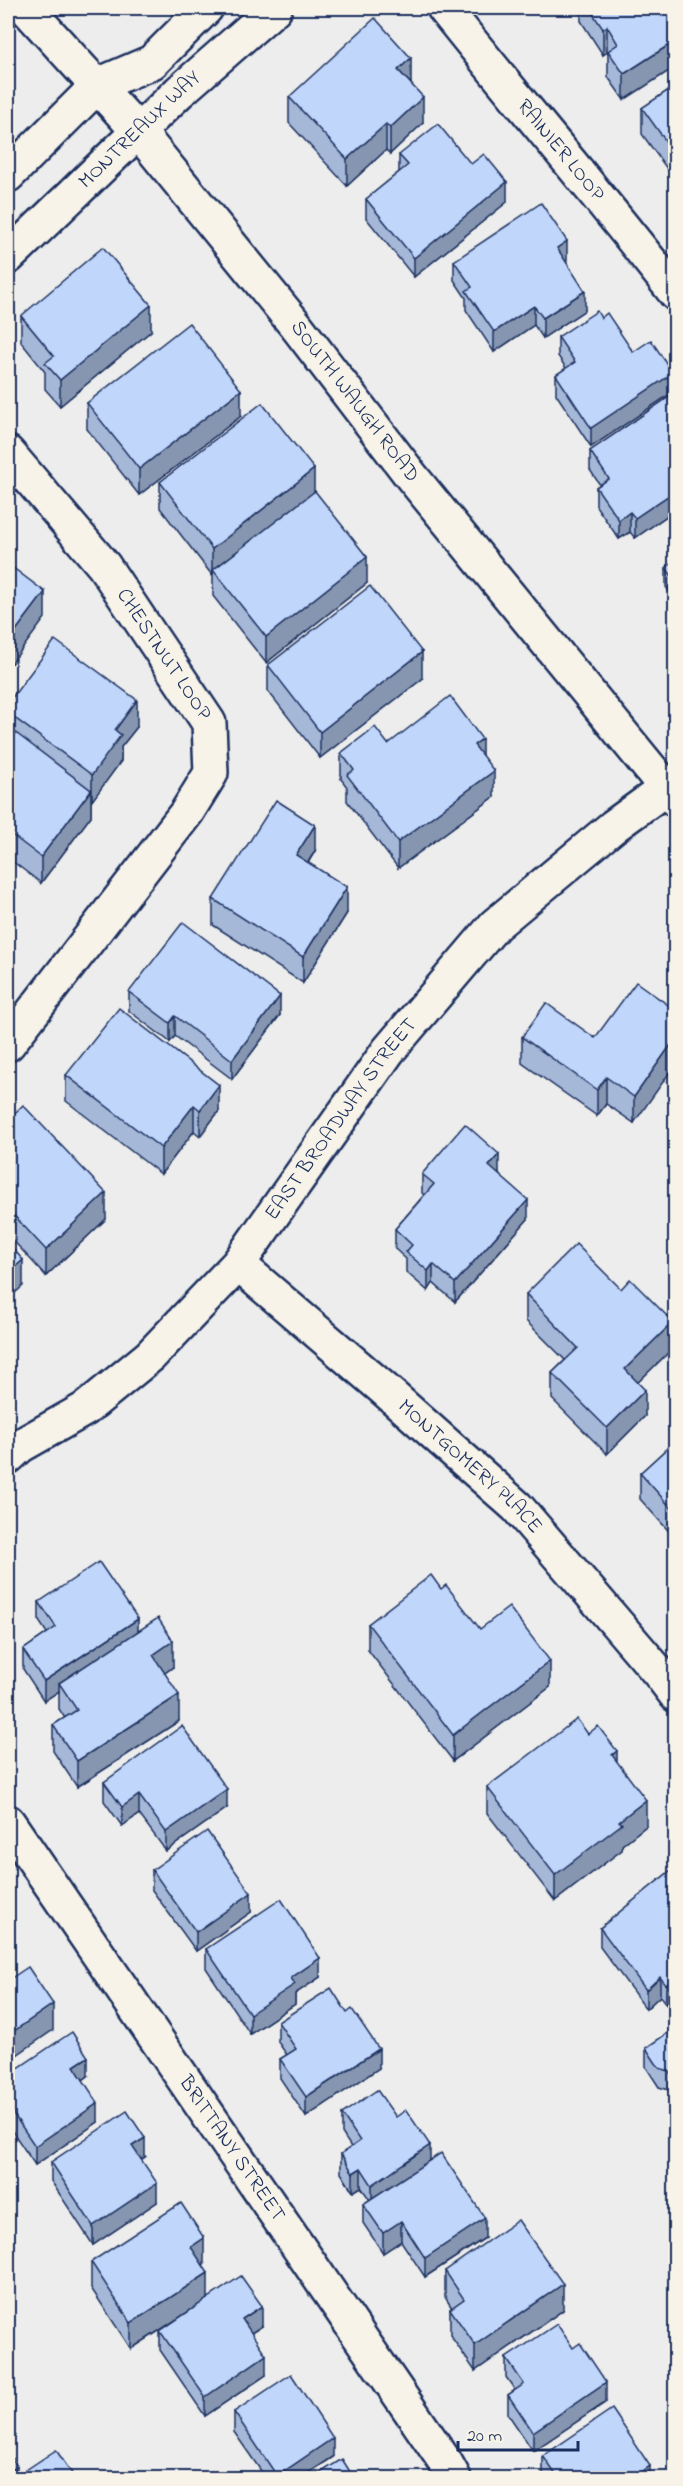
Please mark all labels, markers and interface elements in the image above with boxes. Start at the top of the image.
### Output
street label: MONTREAUX WAY [72,64,208,196]
street label: RAINIER LOOP [509,93,612,208]
street label: SOUTH WAUGH ROAD [283,314,426,489]
street label: CHESTNUT LOOP [108,583,218,727]
street label: EAST BROADWAY STREET [258,1012,425,1227]
street label: MONTGOMERY PLACE [391,1393,549,1541]
street label: BRITTANY STREET [170,2069,292,2228]
scale bar [458,2414,578,2452]
text: 20 m [467,2424,502,2450]

